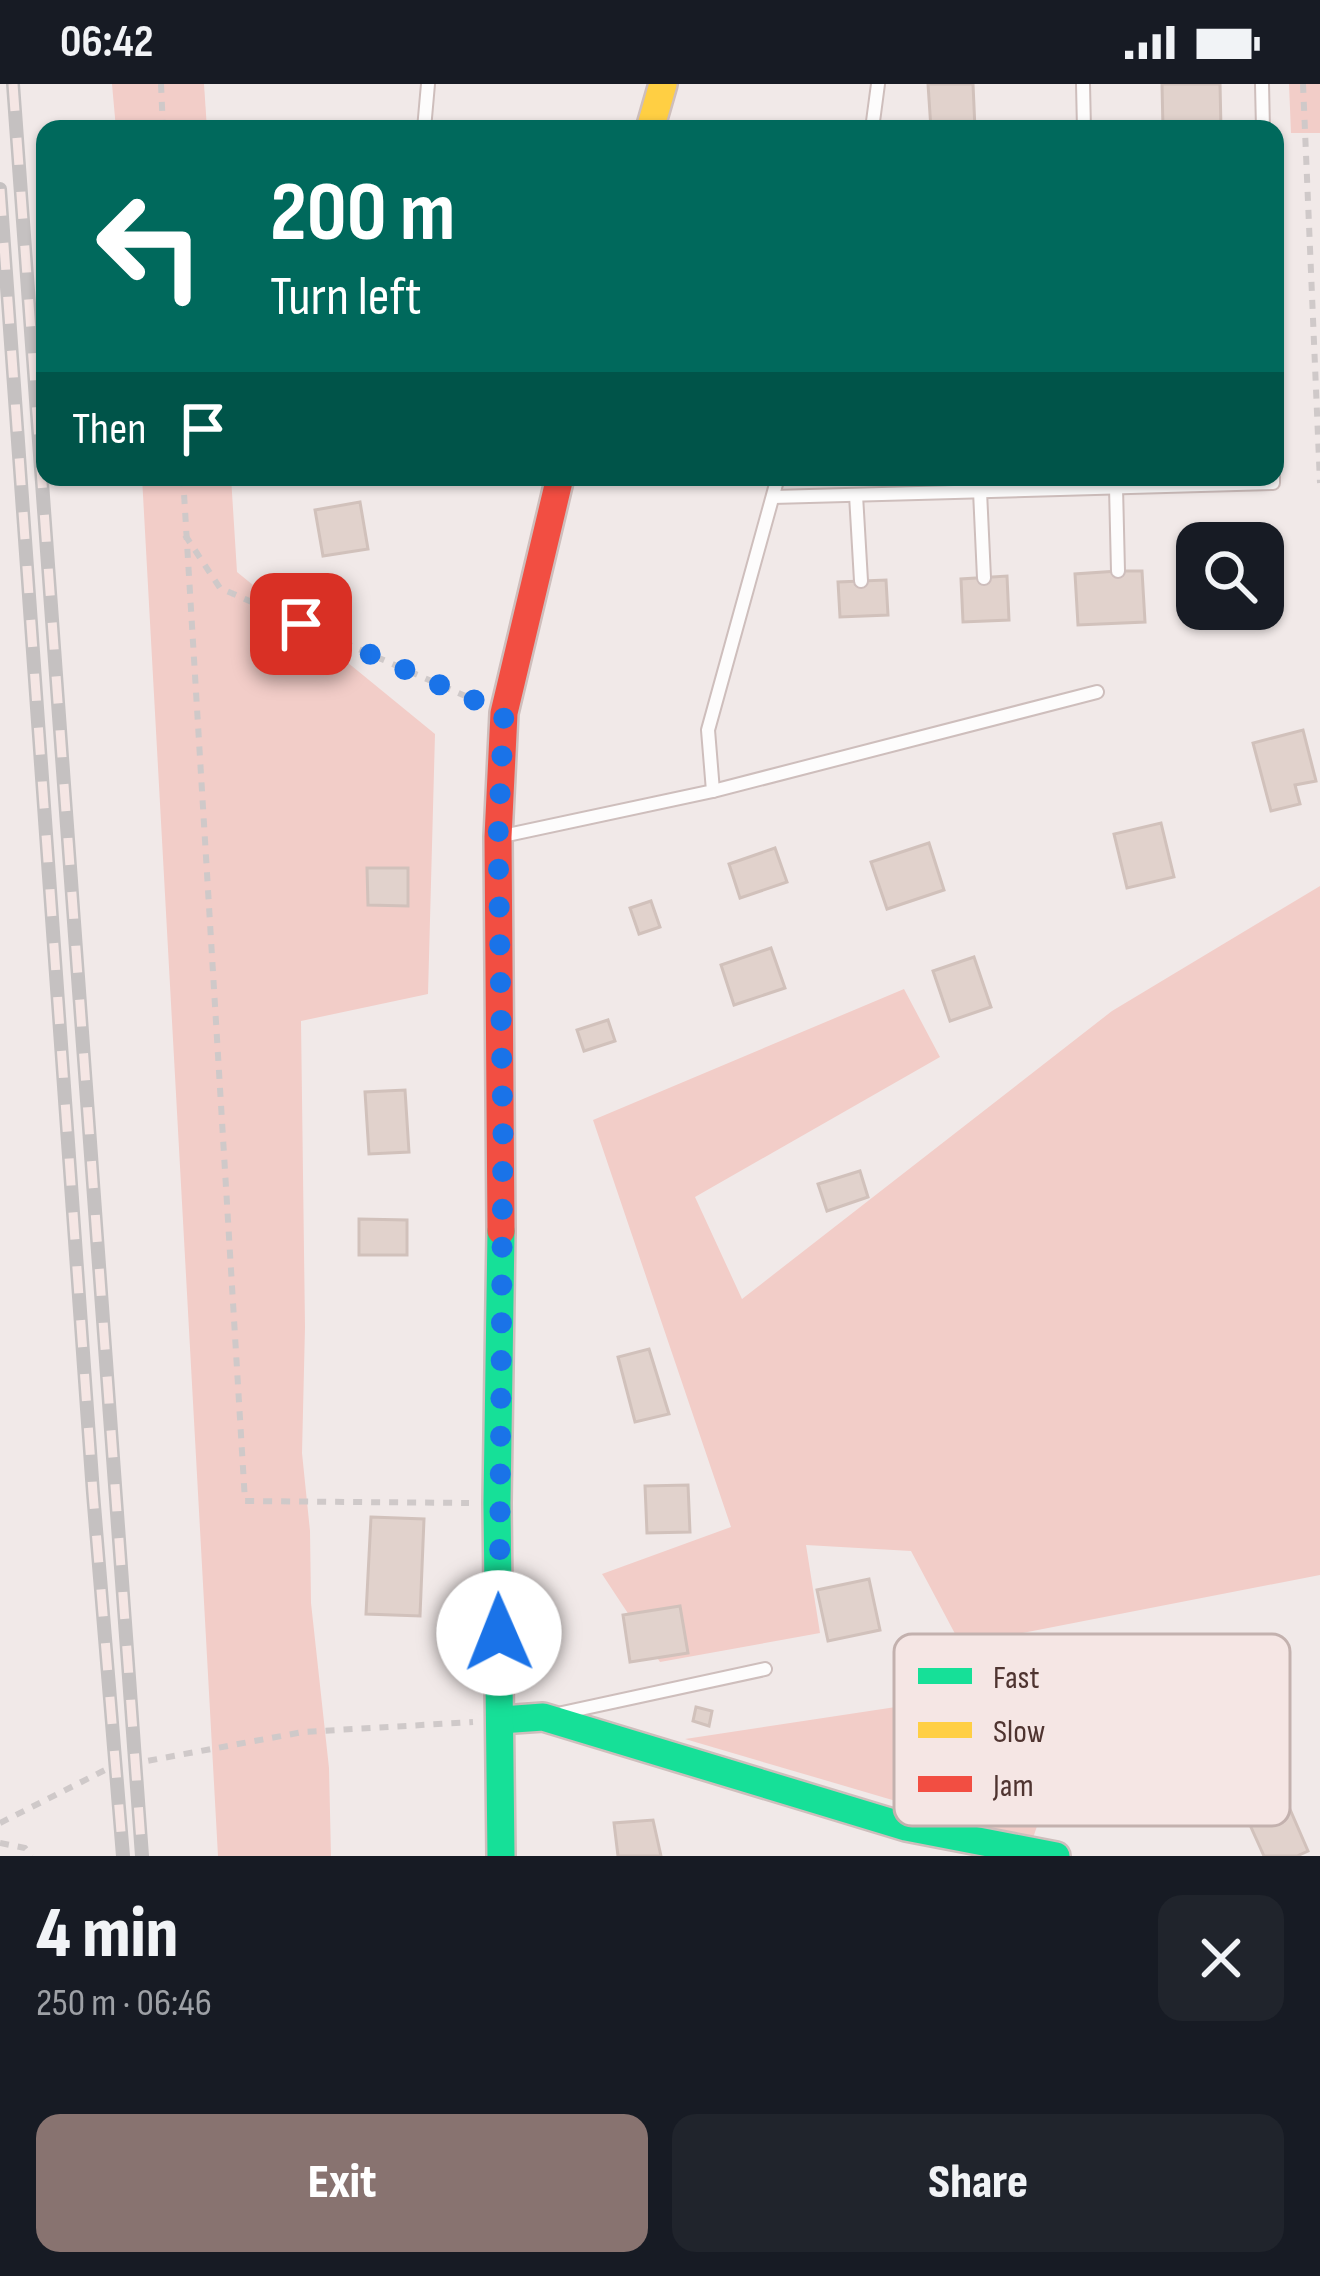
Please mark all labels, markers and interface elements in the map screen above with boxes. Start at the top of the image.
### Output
text: 06:42 [60,15,153,70]
text: 200 m [270,163,456,264]
icon: left [72,168,228,324]
text: Turn left [270,265,422,330]
icon: arrive [170,396,236,462]
text: Then [72,402,146,457]
map controls [1176,522,1284,630]
button: search [1176,522,1284,630]
pin [250,573,352,675]
icon: arrive [268,591,334,657]
position arrow [436,1570,562,1696]
legend [894,1634,1290,1826]
text: Fast [993,1658,1040,1698]
text: Slow [993,1712,1045,1752]
text: Jam [992,1766,1034,1806]
text: 4 min [36,1891,178,1978]
button: close [1158,1895,1284,2021]
text: 250 m · 06:46 [36,1980,212,2027]
button: Exit [36,2114,648,2252]
button: Share [672,2114,1284,2252]

